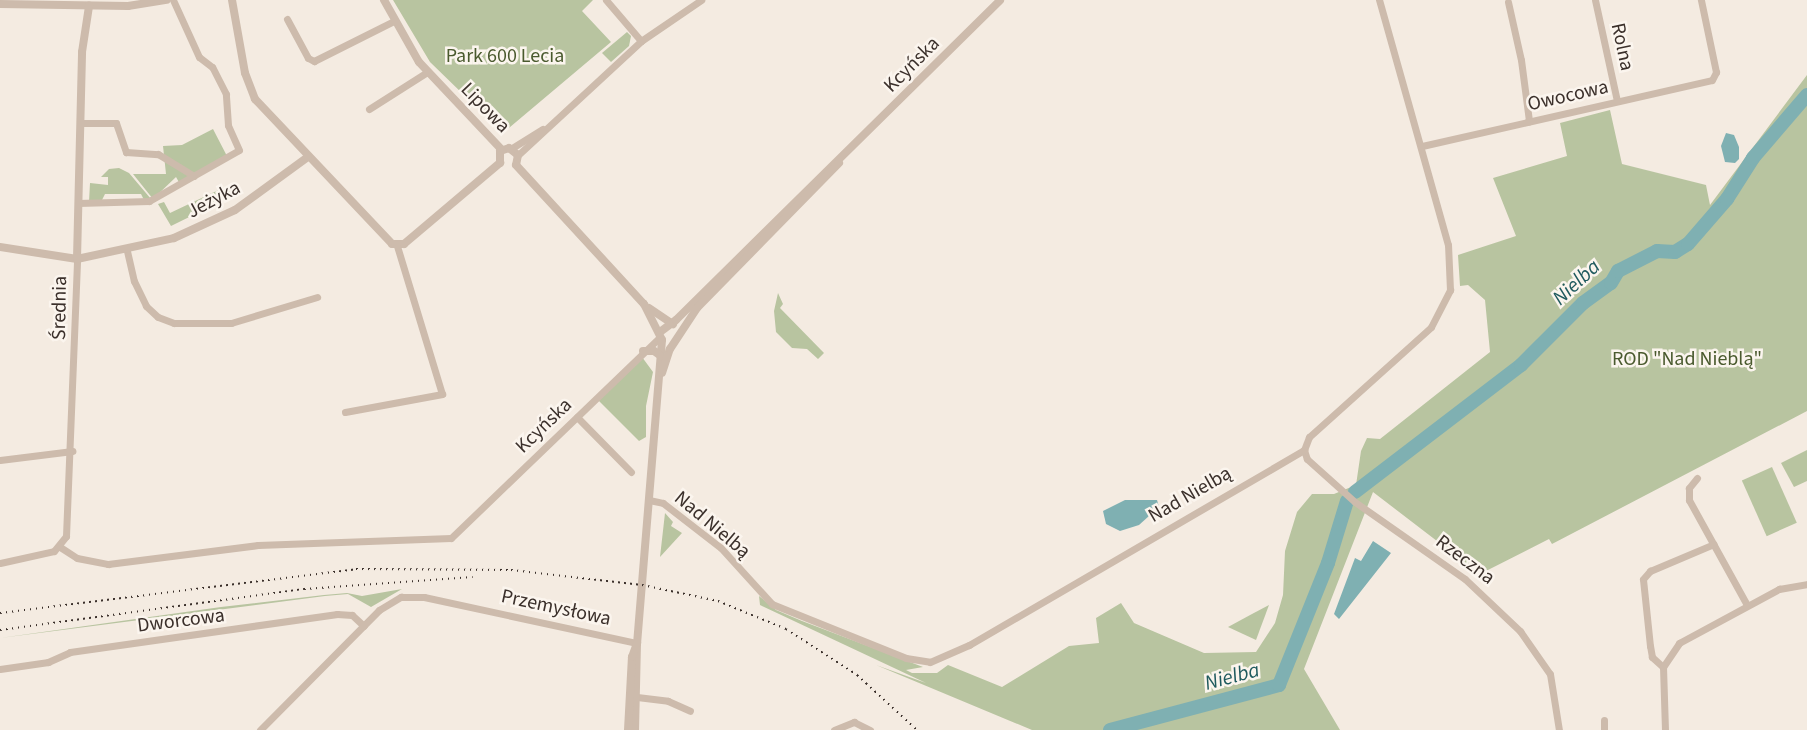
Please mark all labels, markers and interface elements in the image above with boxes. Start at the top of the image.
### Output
street label: Rolna [1605,21,1639,73]
street label: Kcyńska [879,32,945,98]
park label: Park 600 Lecia [446,44,564,68]
street label: Owocowa [1525,75,1611,117]
street label: Lipowa [455,78,515,138]
street label: Jeżyka [183,176,245,224]
water label: Nielba [1547,254,1605,310]
street label: Średnia [47,276,73,340]
park label: ROD "Nad Nieblą" [1612,347,1762,371]
street label: Kcyńska [511,393,577,459]
street label: Nad Nielbą [1144,462,1236,528]
street label: Nad Nielbą [669,486,755,564]
street label: Rzeczna [1431,530,1499,590]
street label: Przemysłowa [499,585,613,631]
street label: Dworcowa [136,604,226,638]
water label: Nielba [1202,657,1262,695]

